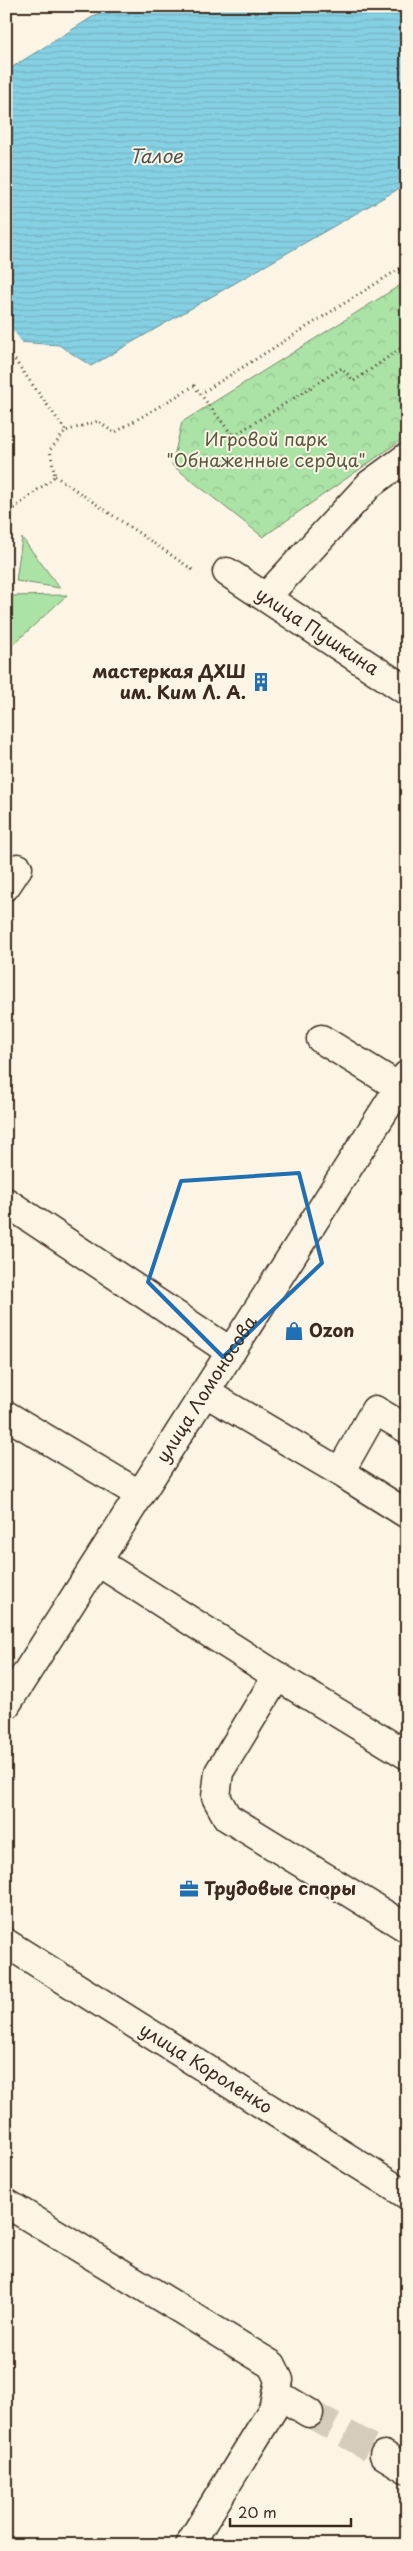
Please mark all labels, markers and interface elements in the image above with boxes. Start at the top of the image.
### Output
water label: Талое [129,141,183,169]
park label: Игровой парк "Обнаженные сердца" [166,425,366,473]
street label: улица Пушкина [251,580,386,681]
place label: мастеркая ДХШ им. Ким Л. А. [92,657,246,705]
building icon: мастеркая ДХШ им. Ким Л. А. [250,671,272,693]
street label: улица Ломоносова [149,1309,263,1468]
place label: Ozon [309,1316,354,1343]
shop icon: Ozon [283,1320,305,1342]
place label: Трудовые споры [204,1874,356,1901]
office icon: Трудовые споры [178,1878,200,1900]
street label: улица Короленко [135,2015,279,2119]
scale bar [230,2496,352,2528]
text: 20 m [238,2500,277,2523]

